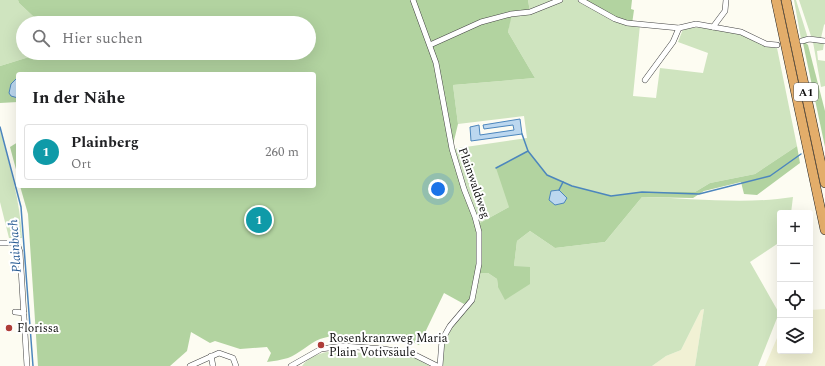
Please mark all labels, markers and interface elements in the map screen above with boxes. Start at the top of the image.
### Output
search box [16,16,316,60]
icon: search [30,27,52,49]
text: Hier suchen [62,27,143,50]
road number: A1 [794,83,818,101]
text: In der Nähe [32,85,125,111]
text: Plainberg [71,131,139,154]
text: 1 [42,142,50,162]
text: 260 m [265,142,299,162]
street label: Plainwaldweg [453,145,495,221]
text: Ort [71,154,91,174]
your location [428,179,448,199]
pin: 1 [246,205,272,235]
map controls [777,210,813,354]
button: + [777,210,813,246]
water label: Plainbach [3,218,27,273]
button: − [777,246,813,282]
button: locate [777,282,813,318]
button: layers [777,318,813,354]
place label: Florissa [17,319,59,338]
marker: Florissa [4,323,14,333]
place label: Rosenkranzweg Maria Plain Votivsäule [329,329,448,362]
marker: Rosenkranzweg Maria Plain Votivsäule [316,340,326,350]

